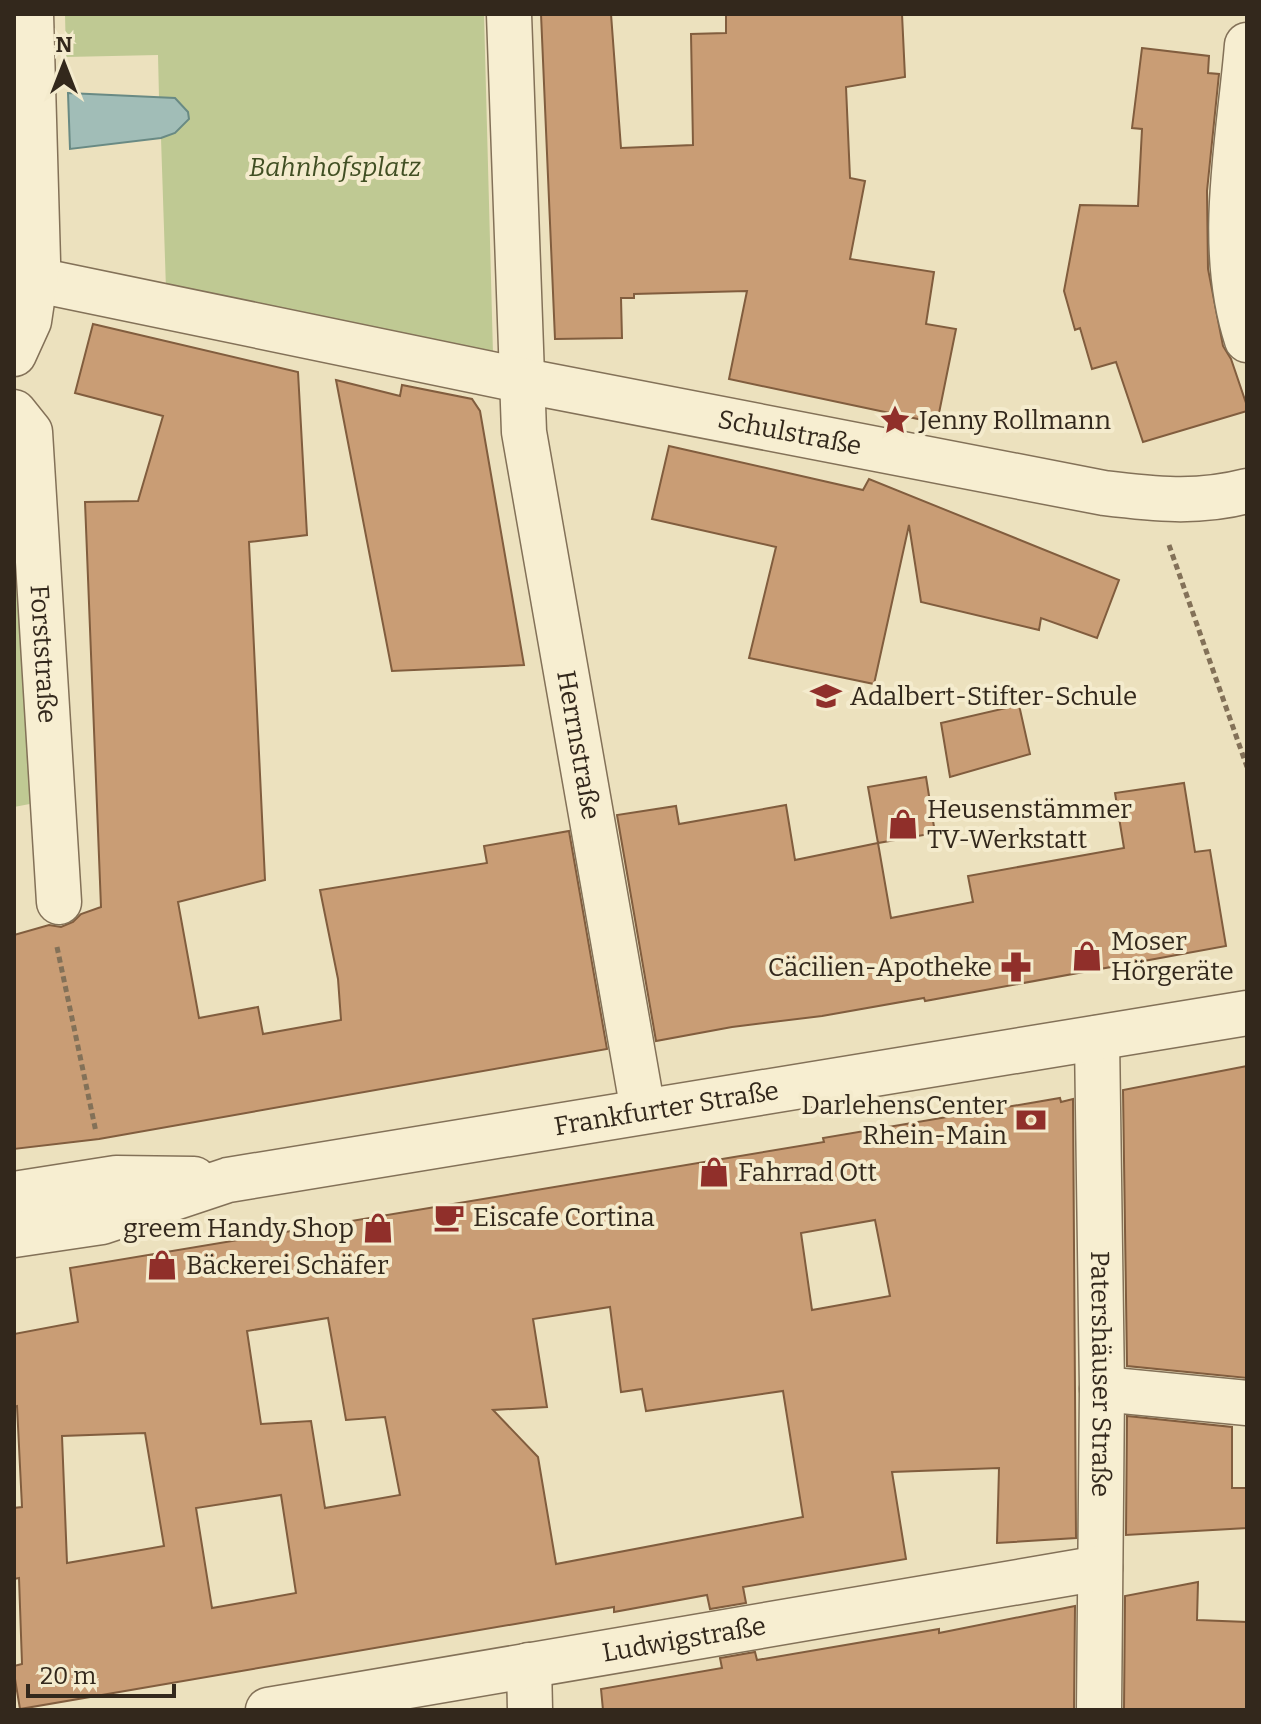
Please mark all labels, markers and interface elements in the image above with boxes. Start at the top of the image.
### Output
north arrow [24,24,104,104]
text: N [56,31,73,58]
park label: Bahnhofsplatz [249,152,421,183]
place icon: Jenny Rollmann [878,403,912,437]
street label: Schulstraße [715,404,864,462]
place label: Jenny Rollmann [918,405,1112,436]
street label: Forststraße [23,584,63,724]
street label: Herrnstraße [550,668,607,822]
school or university icon: Adalbert-Stifter-Schule [809,679,843,713]
place label: Adalbert-Stifter-Schule [850,681,1137,712]
place label: Heusenstämmer TV-Werkstatt [927,794,1132,855]
shop icon: Heusenstämmer TV-Werkstatt [886,807,920,841]
place label: Moser Hörgeräte [1111,926,1234,987]
shop icon: Moser Hörgeräte [1070,939,1104,973]
pharmacy icon: Cäcilien-Apotheke [999,950,1033,984]
place label: Cäcilien-Apotheke [768,952,992,983]
street label: Frankfurter Straße [552,1075,781,1142]
place label: DarlehensCenter Rhein-Main [801,1090,1008,1151]
bank icon: DarlehensCenter Rhein-Main [1014,1103,1048,1137]
shop icon: Fahrrad Ott [697,1155,731,1189]
place label: Fahrrad Ott [738,1157,877,1188]
cafe icon: Eiscafe Cortina [432,1200,466,1234]
place label: Eiscafe Cortina [473,1202,655,1233]
shop icon: greem Handy Shop [361,1211,395,1245]
place label: greem Handy Shop [123,1213,354,1244]
shop icon: Bäckerei Schäfer [145,1248,179,1282]
place label: Bäckerei Schäfer [186,1250,389,1281]
street label: Patershäuser Straße [1084,1251,1117,1497]
street label: Ludwigstraße [600,1610,768,1669]
scale bar [28,1648,174,1698]
text: 20 m [40,1662,96,1690]

